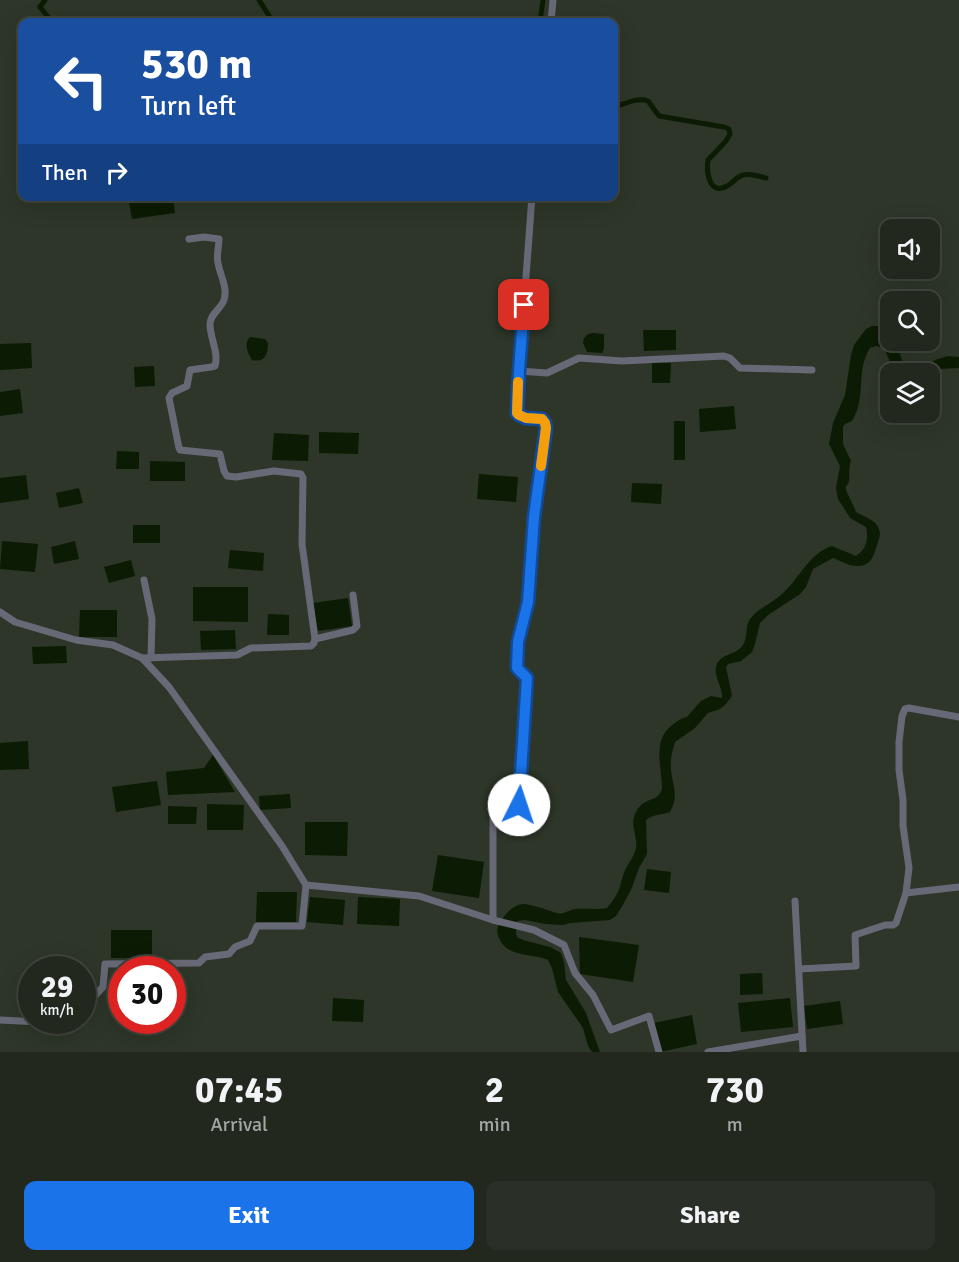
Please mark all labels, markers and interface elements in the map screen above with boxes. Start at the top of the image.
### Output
text: 530 m [141,39,252,90]
icon: left [42,42,120,120]
text: Turn left [141,90,236,123]
icon: right [100,156,133,189]
text: Then [42,159,88,186]
map controls [880,219,940,423]
button: sound [880,219,940,279]
pin [498,279,549,330]
icon: arrive [507,288,540,321]
button: search [880,291,940,351]
button: layers [880,363,940,423]
position arrow [487,773,551,837]
speed limit sign: 30 [108,956,186,1034]
text: 29 [41,969,73,1006]
text: km/h [40,1001,74,1019]
text: 07:45 [195,1068,283,1113]
text: 2 [485,1068,504,1113]
text: 730 [706,1068,764,1113]
text: Arrival [210,1112,268,1137]
text: min [478,1112,511,1137]
text: m [727,1112,743,1137]
button: Exit [24,1181,474,1250]
button: Share [486,1181,935,1250]

